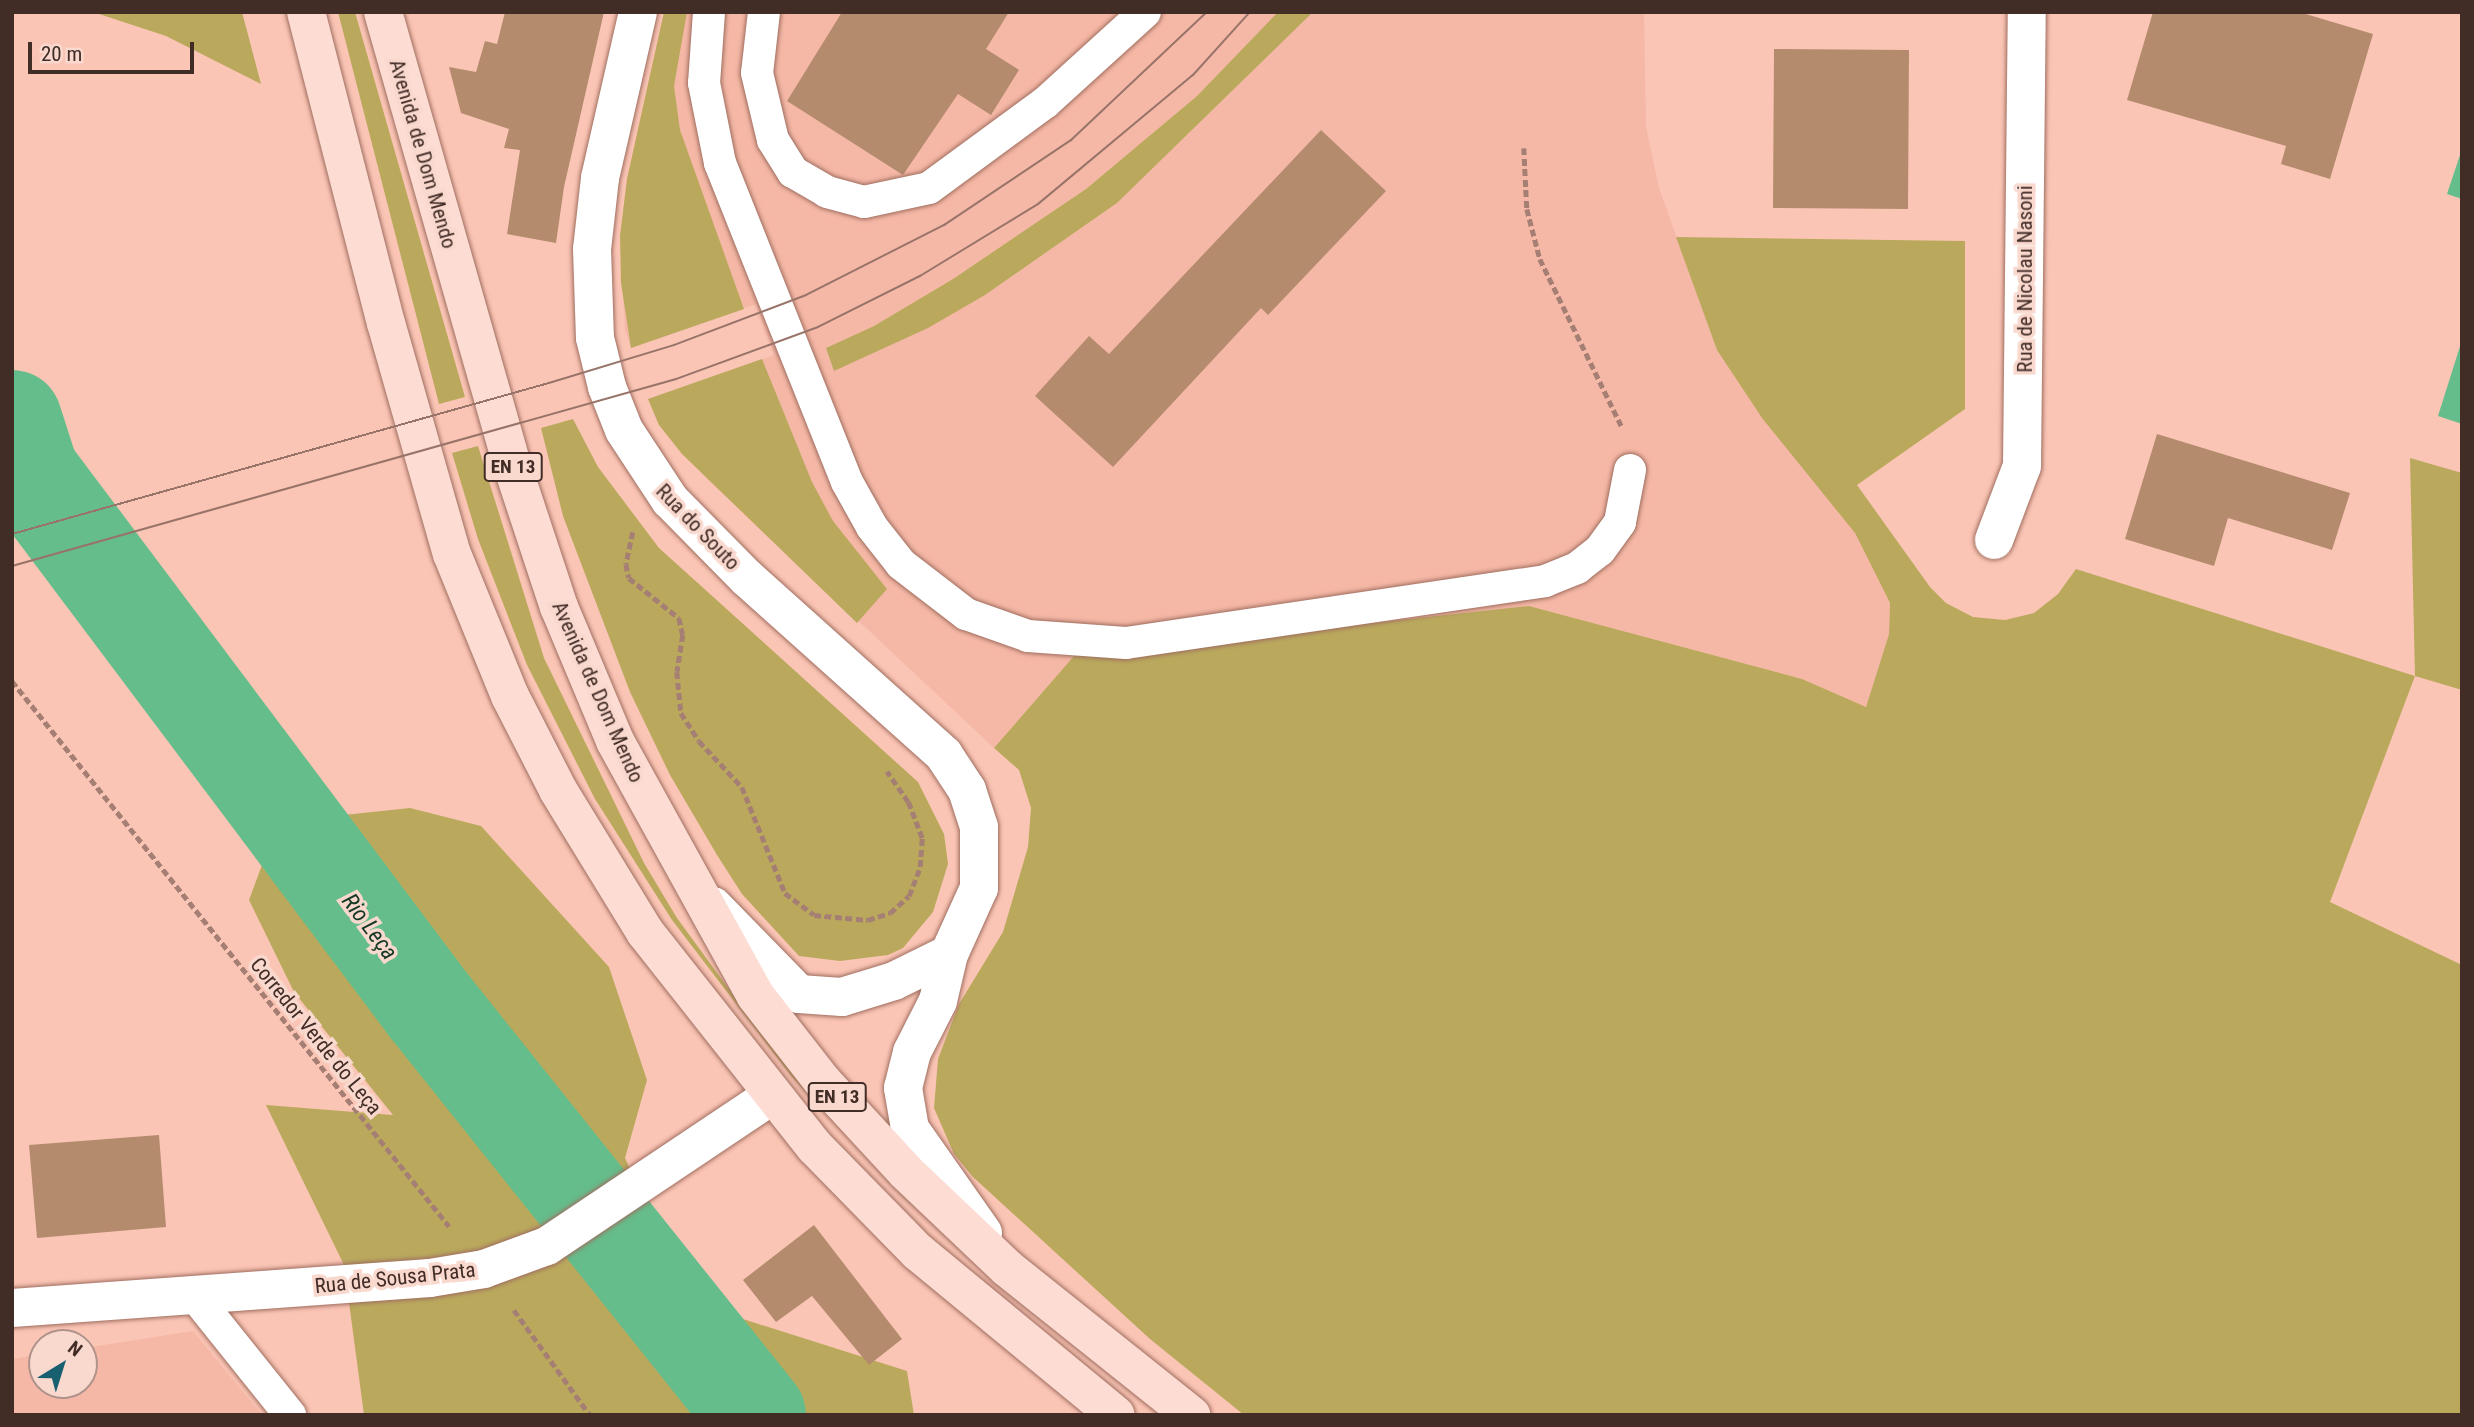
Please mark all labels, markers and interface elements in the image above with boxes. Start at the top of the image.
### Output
scale bar [32,28,198,72]
text: 20 m [41,42,82,66]
street label: Avenida de Dom Mendo [384,56,462,252]
street label: Rua de Nicolau Nasoni [2012,185,2038,373]
road number: EN 13 [483,452,543,482]
street label: Rua do Souto [651,479,745,575]
street label: Avenida de Dom Mendo [547,598,649,786]
water label: Rio Leça [335,889,403,965]
street label: Corredor Verde do Leça [245,952,387,1120]
road number: EN 13 [807,1082,867,1112]
street label: Rua de Sousa Prata [313,1257,477,1299]
north arrow [28,1329,98,1399]
text: N [63,1336,87,1361]

